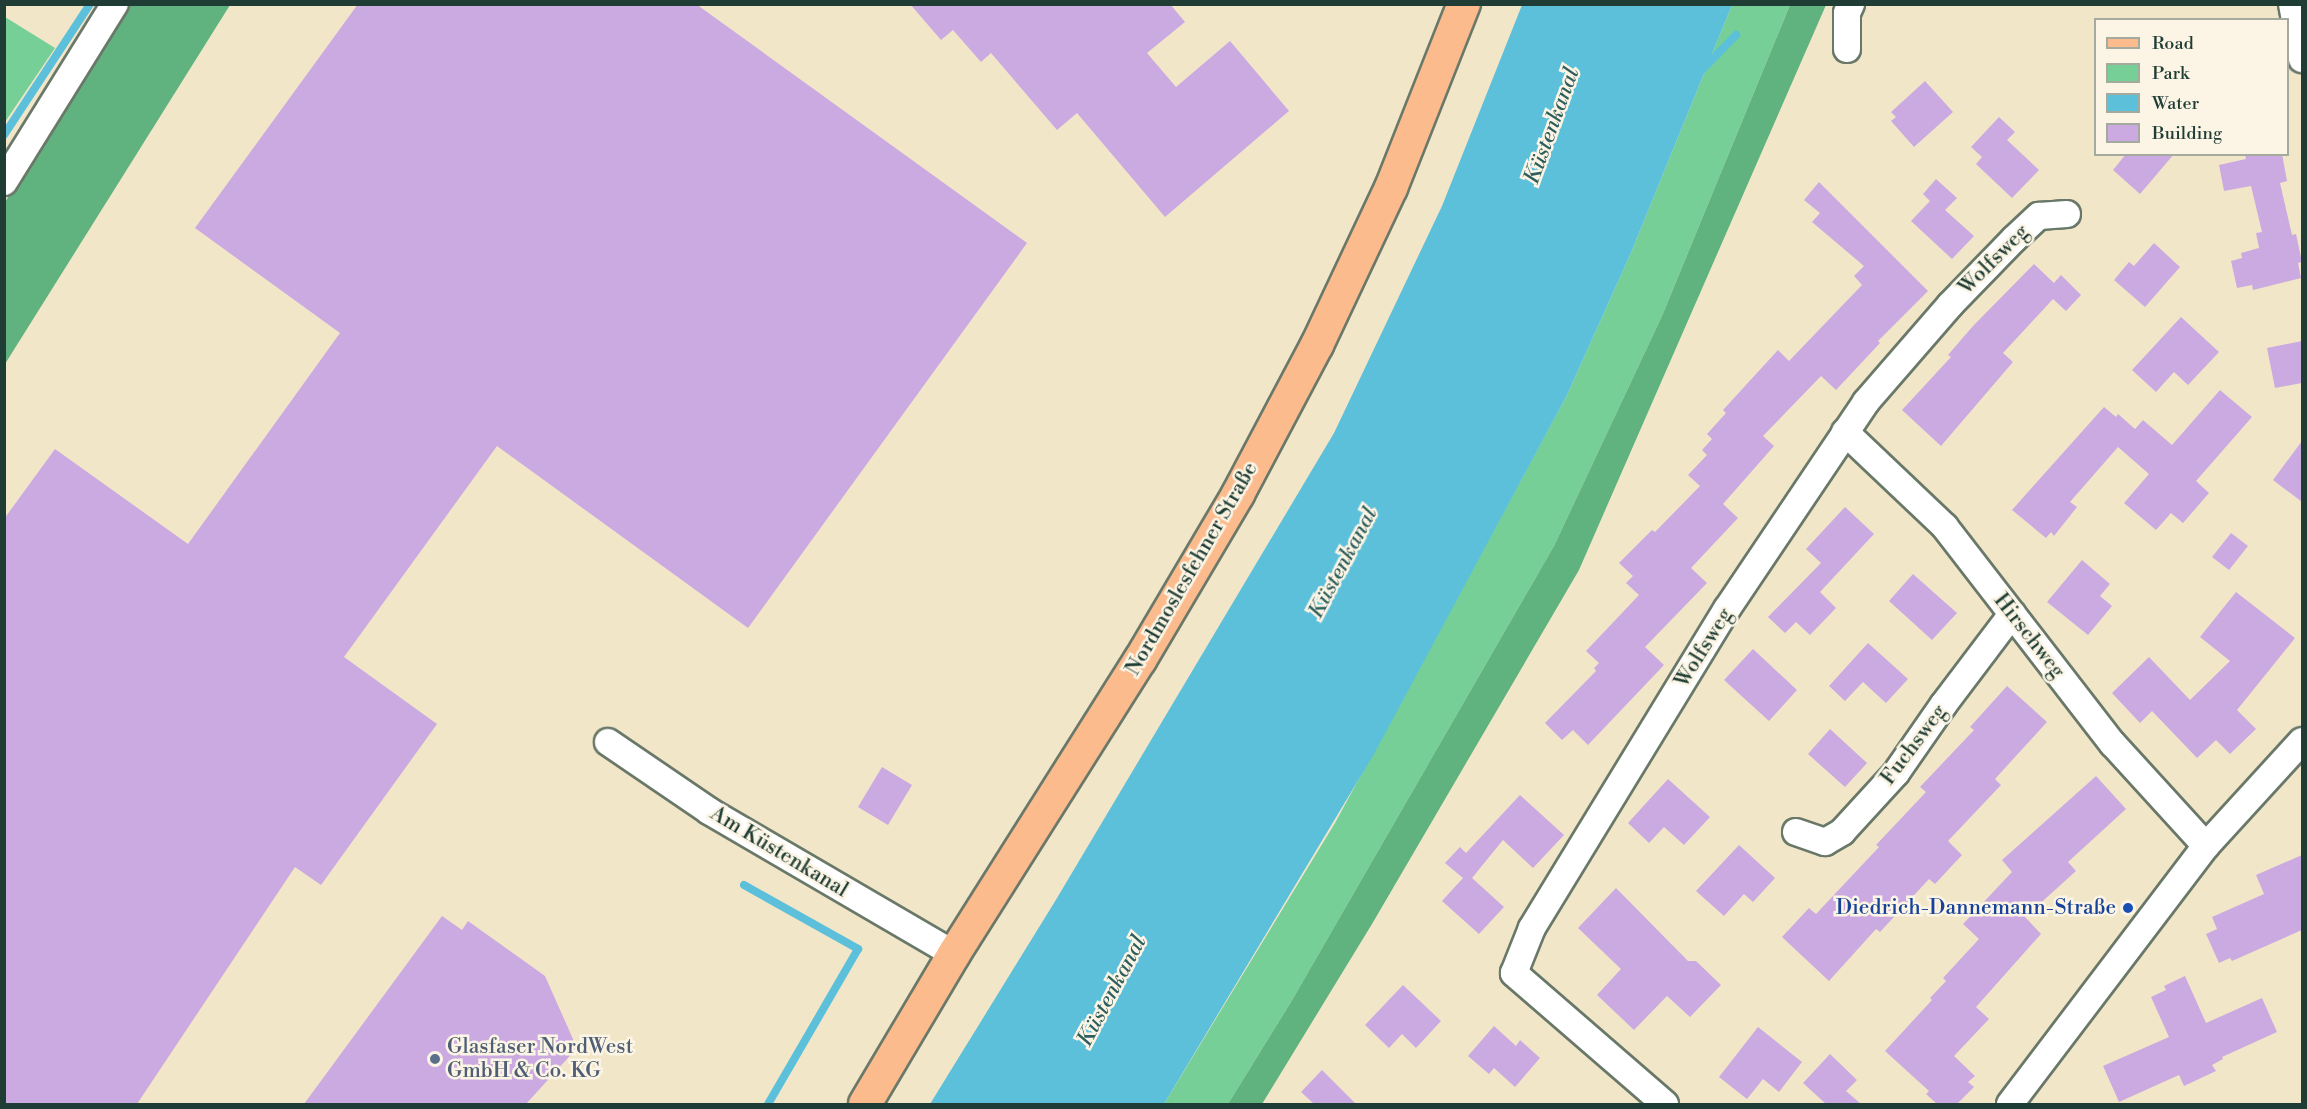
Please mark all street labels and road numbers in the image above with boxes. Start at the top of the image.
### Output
street label: Wolfsweg [1954,220,2034,300]
street label: Nordmoslesfehner Straße [1121,458,1263,680]
street label: Hirschweg [1988,589,2070,683]
street label: Wolfsweg [1670,604,1738,692]
street label: Fuchsweg [1876,700,1952,790]
street label: Am Küstenkanal [706,801,852,903]

